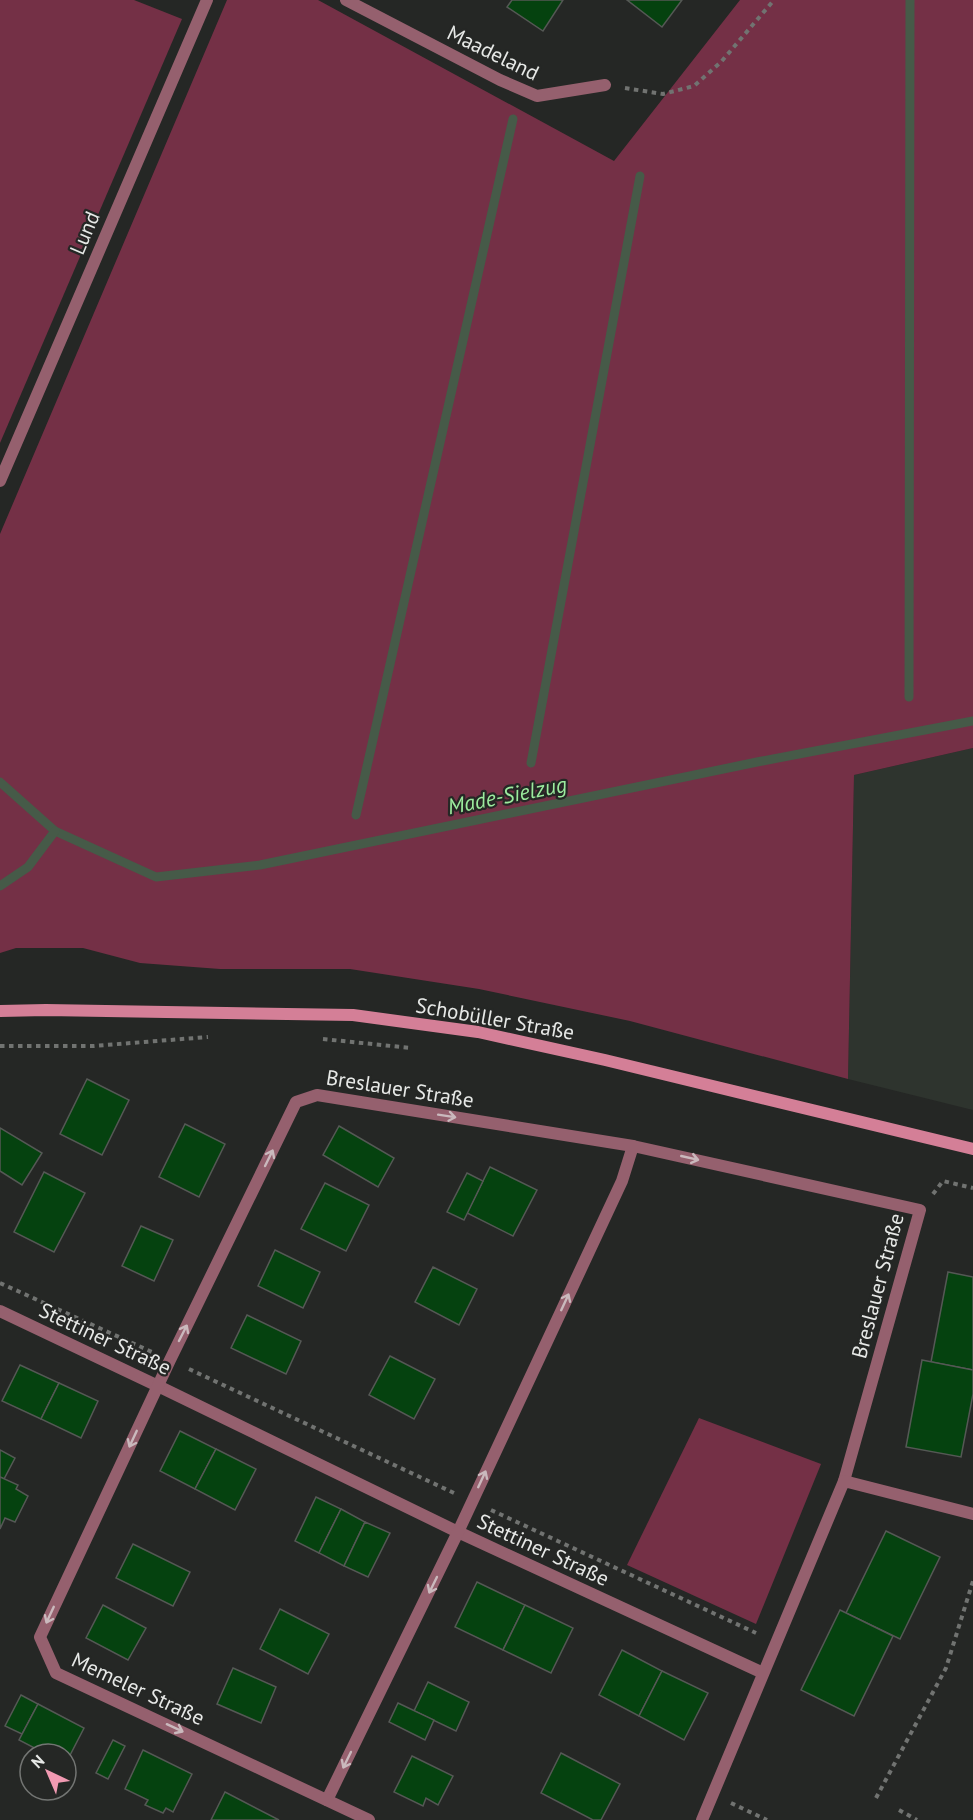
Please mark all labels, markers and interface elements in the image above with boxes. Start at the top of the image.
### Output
street label: Maadeland [443,19,544,86]
street label: Lund [63,207,106,259]
water label: Made-Sielzug [445,770,569,820]
street label: Schobüller Straße [414,991,577,1046]
street label: Breslauer Straße [324,1064,476,1114]
one-way arrow [437,1110,457,1121]
one-way arrow [264,1149,276,1167]
one-way arrow [681,1153,700,1165]
street label: Breslauer Straße [845,1210,910,1361]
one-way arrow [560,1294,572,1312]
street label: Stettiner Straße [35,1296,175,1381]
one-way arrow [178,1324,189,1342]
one-way arrow [127,1429,139,1447]
one-way arrow [476,1470,488,1488]
street label: Stettiner Straße [473,1507,613,1592]
one-way arrow [426,1575,438,1593]
one-way arrow [44,1605,56,1623]
street label: Memeler Straße [67,1646,209,1731]
one-way arrow [165,1723,183,1735]
north arrow [18,1742,78,1802]
text: N [27,1750,48,1772]
one-way arrow [340,1750,352,1768]

